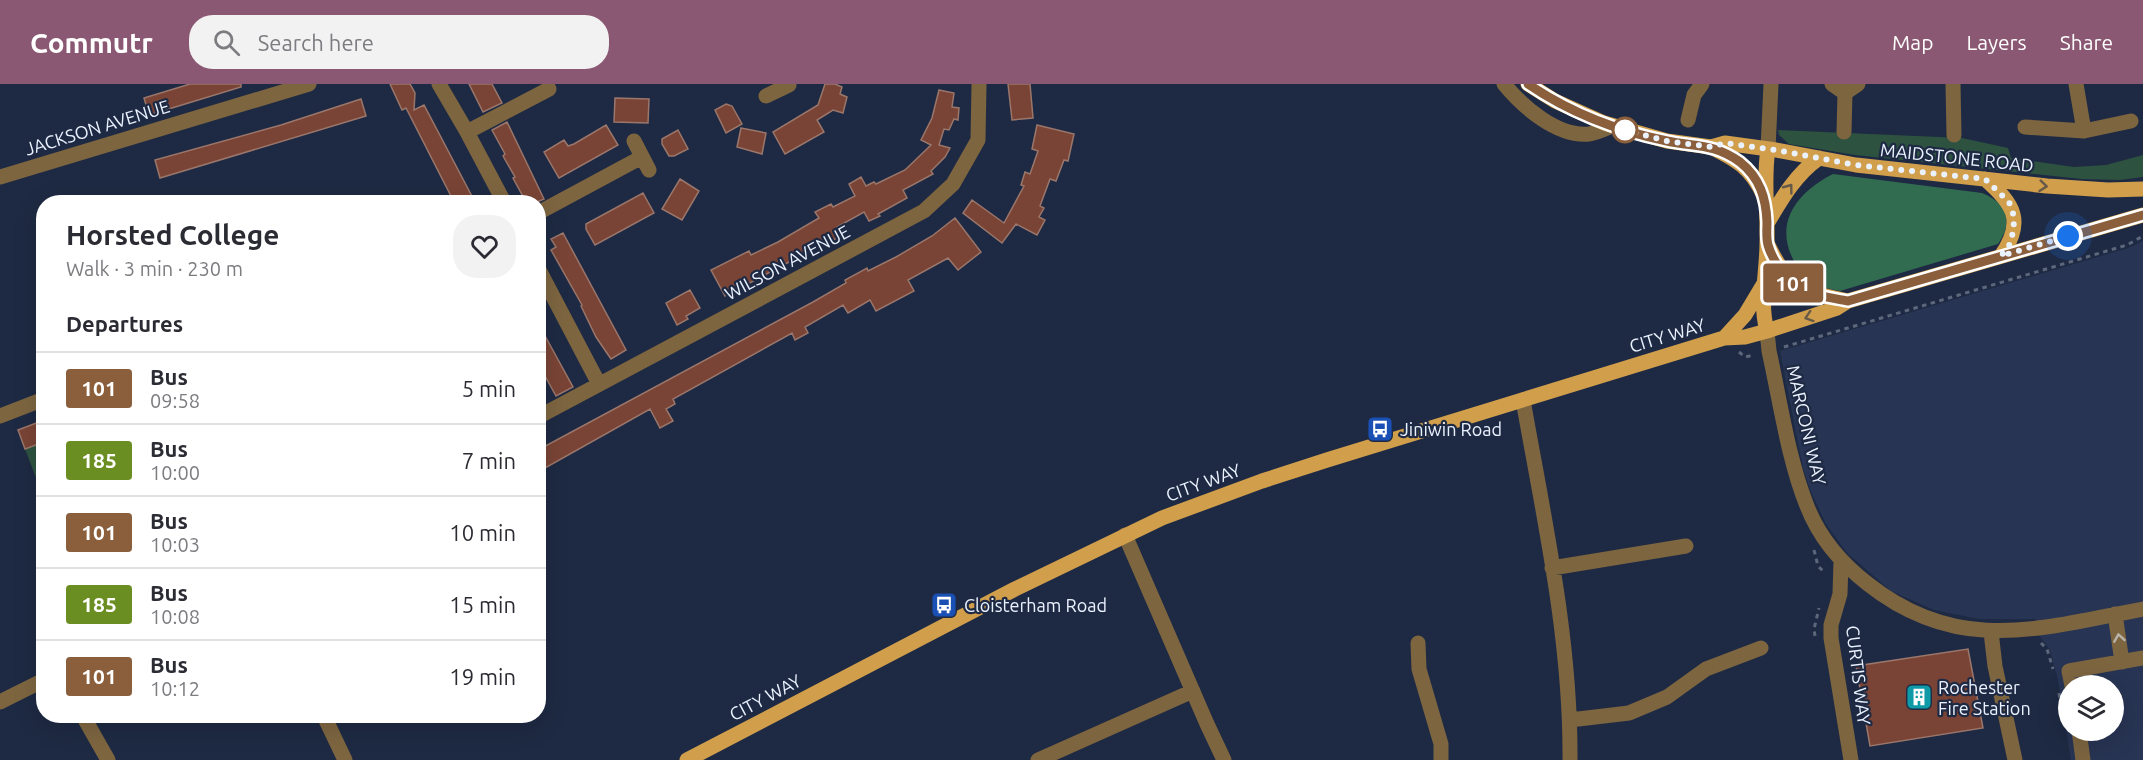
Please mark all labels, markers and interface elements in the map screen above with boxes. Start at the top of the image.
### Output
search box [189,15,609,69]
icon: search [210,26,243,59]
text: Commutr [30,27,153,58]
text: Search here [258,30,374,55]
text: Map [1892,30,1933,54]
text: Layers [1966,30,2027,54]
text: Share [2060,30,2113,54]
street label: JACKSON AVENUE [22,95,172,159]
unlabelled marker [1612,117,1638,143]
street label: MAIDSTONE ROAD [1879,139,2035,175]
one-way arrow [2039,179,2048,192]
one-way arrow [1782,184,1793,195]
button: heart [453,215,516,278]
text: Horsted College [66,219,279,250]
street label: WILSON AVENUE [721,221,853,303]
your location [2053,221,2083,251]
text: Walk · 3 min · 230 m [66,257,243,280]
line badge: 101 [1758,264,1828,302]
text: 101 [1775,271,1811,295]
one-way arrow [1804,310,1815,323]
text: Departures [66,311,183,336]
street label: CITY WAY [1627,314,1708,356]
street label: MARCONI WAY [1784,363,1831,487]
text: Bus [150,364,188,389]
text: 101 [81,376,117,400]
text: 5 min [462,376,516,401]
text: 09:58 [150,389,200,412]
bus stop icon: Jiniwin Road [1365,414,1395,444]
place label: Jiniwin Road [1400,419,1502,439]
text: Bus [150,436,188,461]
text: 185 [81,448,117,472]
text: 7 min [462,448,516,473]
street label: CITY WAY [1163,459,1244,505]
text: 10:00 [150,461,200,484]
text: Bus [150,508,188,533]
text: 101 [81,520,117,544]
text: 10 min [449,520,516,545]
text: 10:03 [150,533,200,556]
text: Bus [150,580,188,605]
bus stop icon: Cloisterham Road [929,590,959,620]
text: 185 [81,592,117,616]
text: 15 min [449,592,516,617]
place label: Cloisterham Road [964,595,1107,615]
text: 10:08 [150,605,200,628]
street label: CURTIS WAY [1843,624,1875,726]
one-way arrow [2114,633,2126,642]
text: Bus [150,652,188,677]
text: 101 [81,664,117,688]
text: 19 min [449,664,516,689]
street label: CITY WAY [726,670,805,724]
map controls [2058,675,2124,741]
button: layers [2058,675,2124,741]
text: 10:12 [150,677,200,700]
place label: Rochester Fire Station [1938,677,2031,718]
building icon: Rochester Fire Station [1904,682,1934,712]

